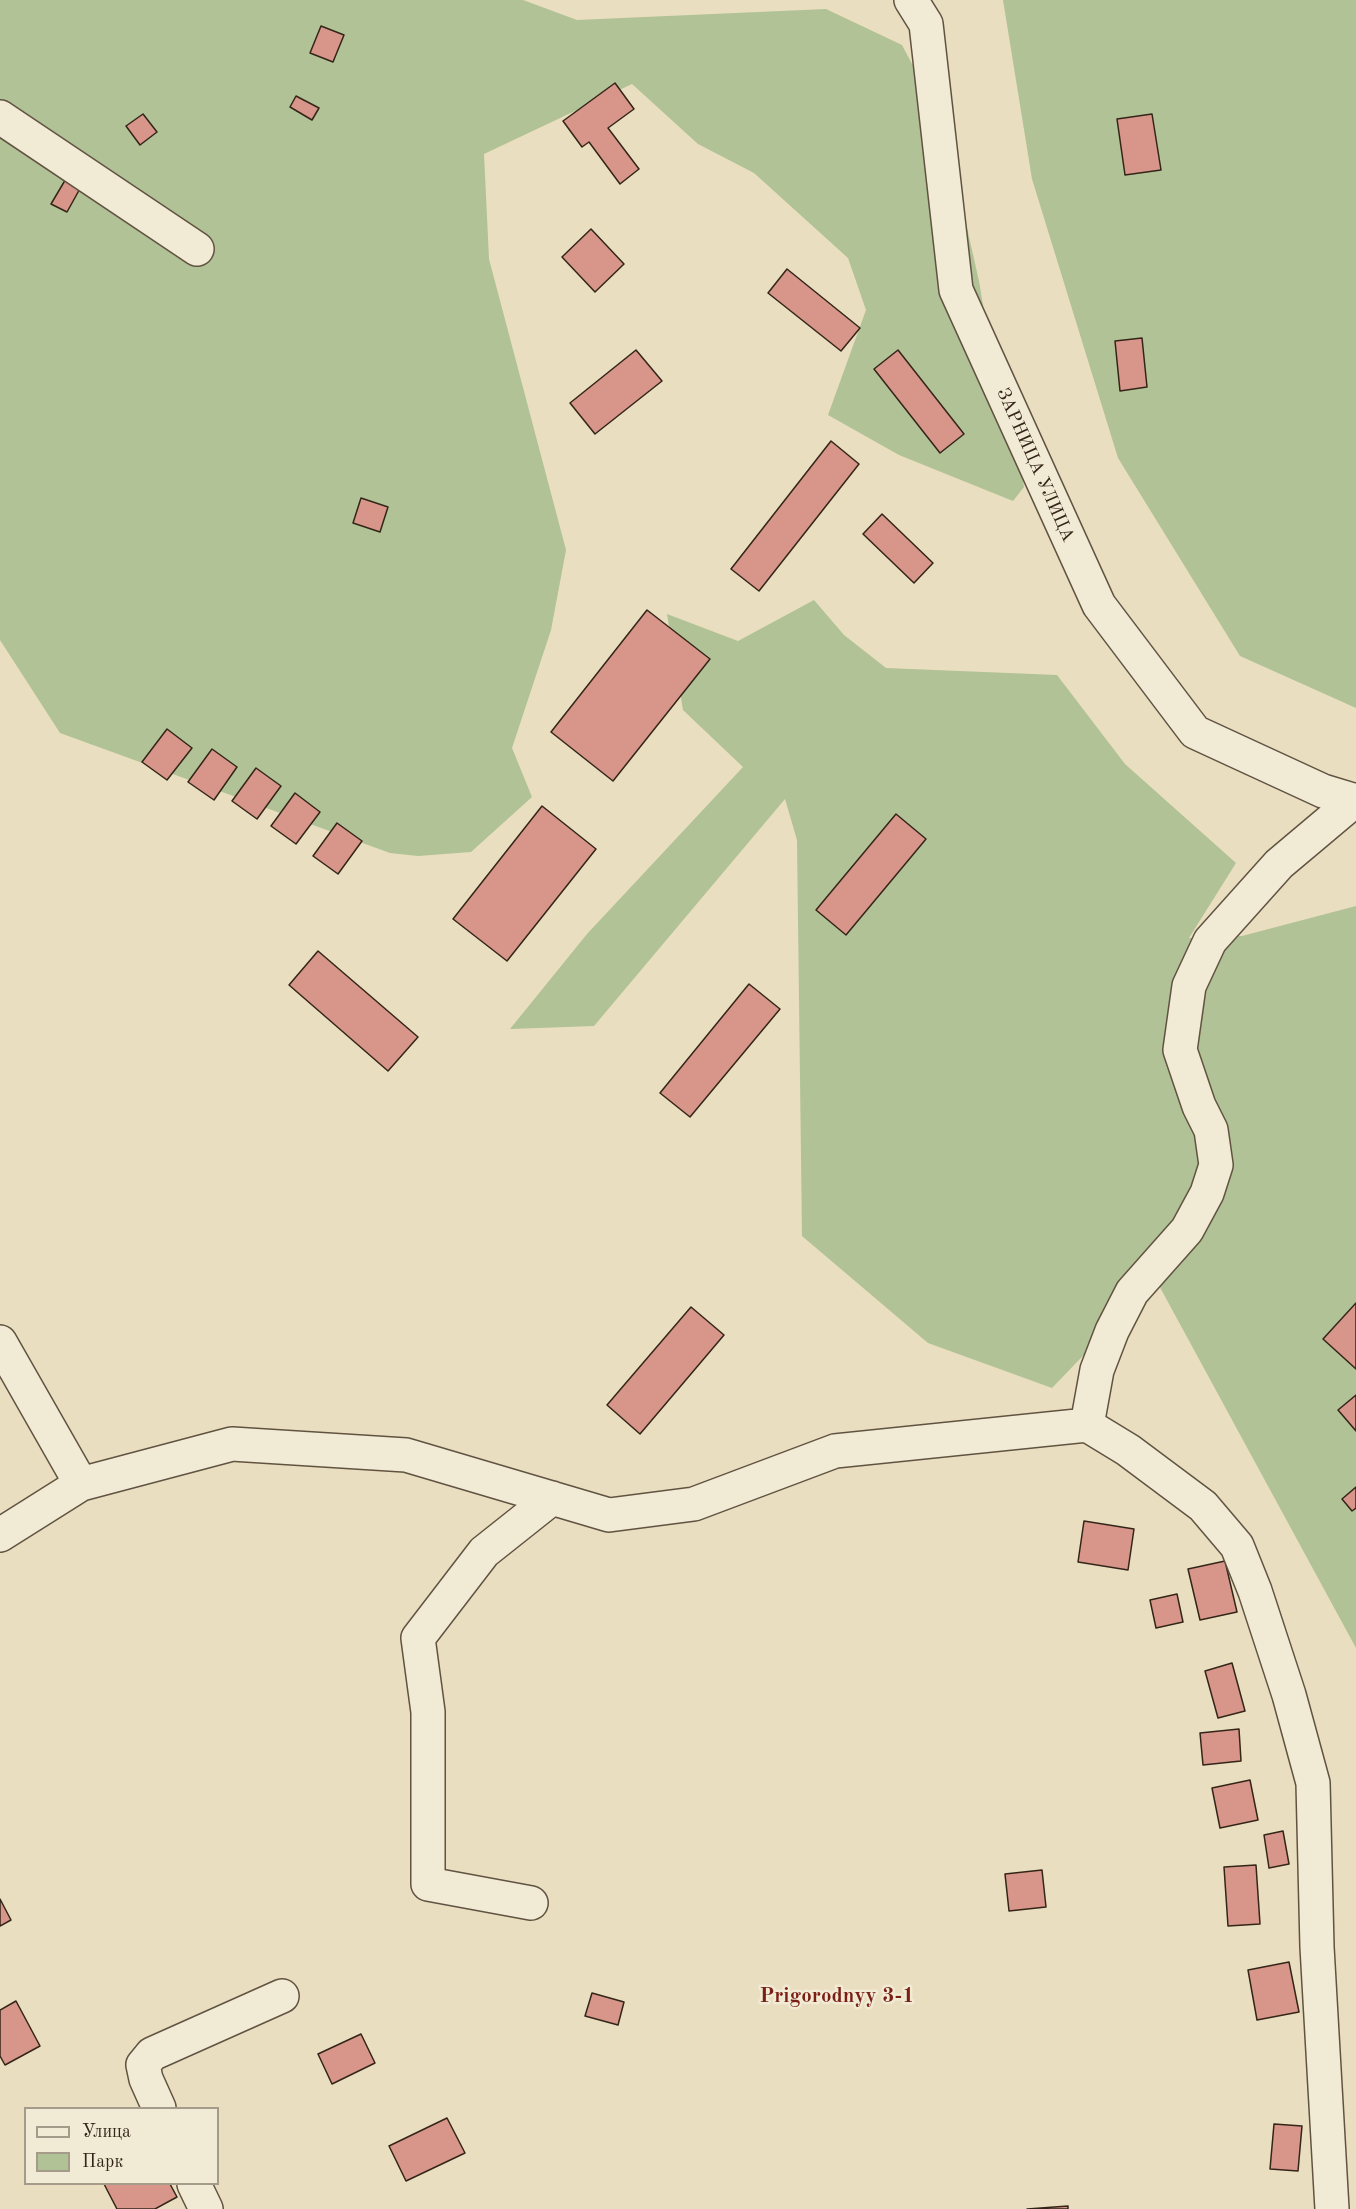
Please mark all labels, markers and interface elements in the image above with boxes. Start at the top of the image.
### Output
street label: ЗАРНИЦА УЛИЦА [991,385,1079,545]
district label: Prigorodnyy 3-1 [760,1983,914,2009]
legend [24,2107,219,2185]
text: Улица [82,2123,131,2141]
text: Парк [82,2153,123,2171]

